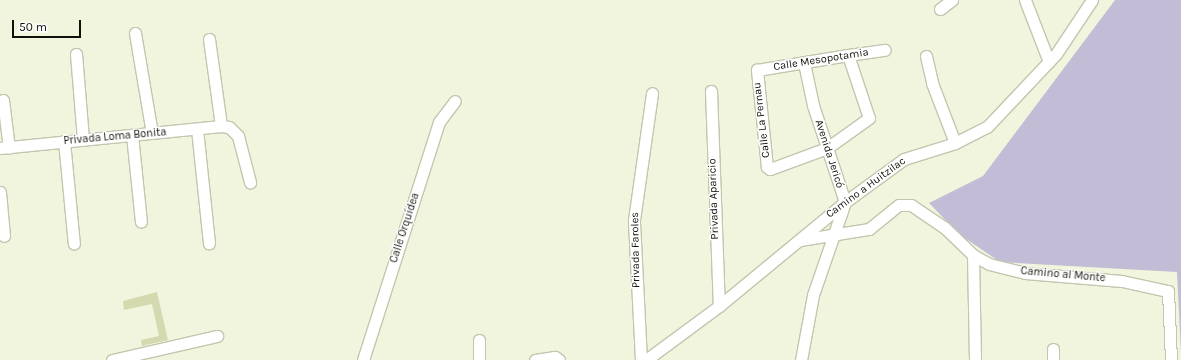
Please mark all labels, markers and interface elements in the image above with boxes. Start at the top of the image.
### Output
scale bar [14,12,83,38]
text: 50 m [19,20,47,34]
street label: Calle Mesopotamia [772,46,870,74]
street label: Calle La Pernau [751,81,773,159]
street label: Avenida Jericó [812,118,846,190]
street label: Privada Loma Bonita [63,126,167,148]
street label: Camino a Huitzilac [824,155,908,221]
street label: Privada Aparicio [706,158,722,240]
street label: Calle Orquídea [387,191,423,265]
street label: Privada Faroles [629,212,643,288]
street label: Camino al Monte [1020,265,1106,285]

